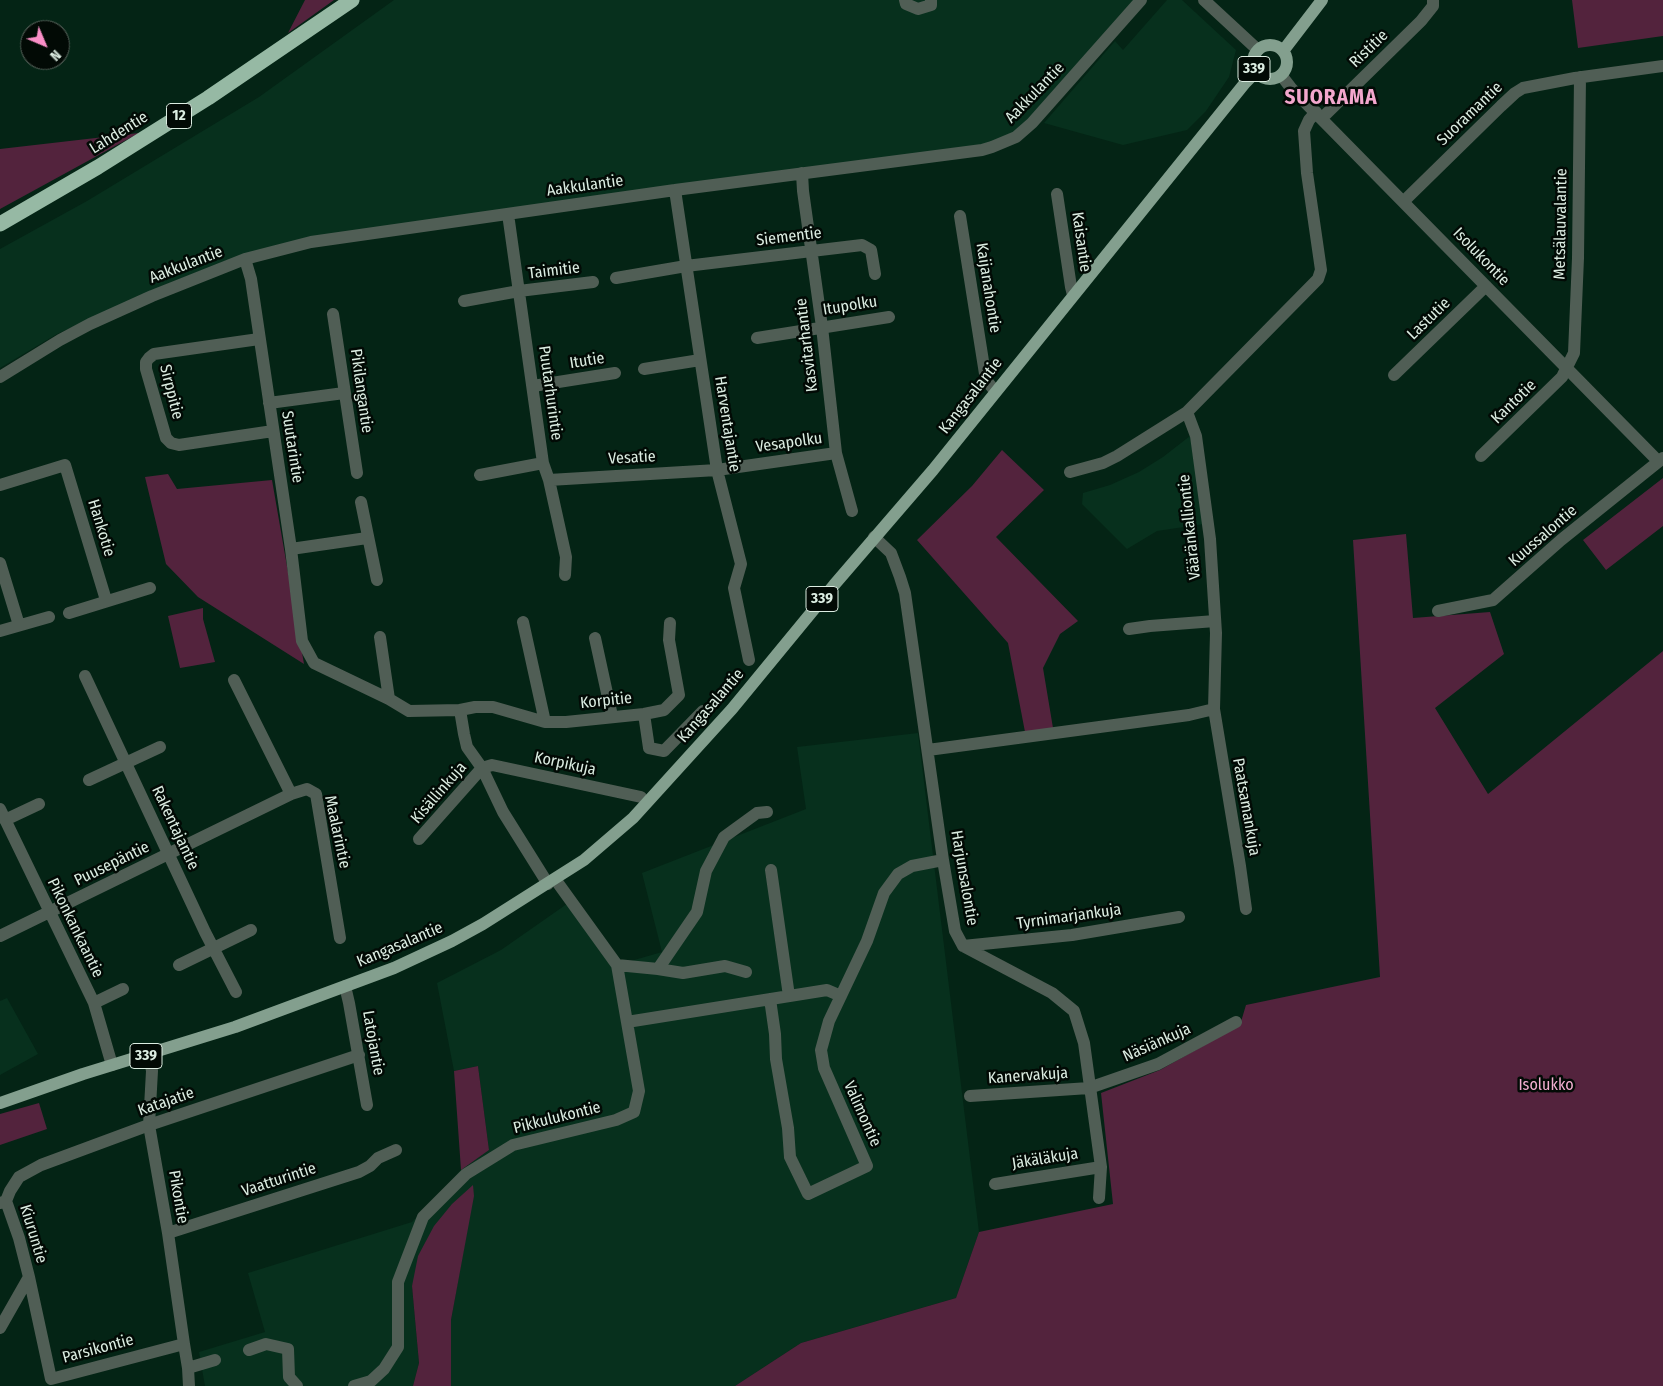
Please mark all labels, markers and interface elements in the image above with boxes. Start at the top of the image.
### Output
north arrow [20,20,70,70]
street label: Ristitie [1346,26,1392,72]
text: N [46,46,64,64]
road number: 339 [1238,56,1270,82]
street label: Aakkulantie [1001,59,1069,127]
street label: Suoramantie [1433,78,1507,150]
district label: SUORAMA [1284,85,1378,111]
road number: 12 [166,104,192,128]
street label: Lahdentie [86,108,152,158]
street label: Metsälauvalantie [1550,168,1572,280]
street label: Aakkulantie [546,171,624,201]
street label: Kaisantie [1067,211,1095,273]
street label: Siementie [755,223,823,251]
street label: Isolukontie [1449,224,1513,290]
street label: Aakkulantie [147,242,225,288]
street label: Kaijanahontie [971,242,1005,334]
street label: Taimitie [527,258,581,284]
street label: Itupolku [822,292,878,320]
street label: Lastutie [1404,294,1454,344]
street label: Kasvitarhantie [792,297,822,393]
street label: Puutarhurintie [534,344,566,442]
street label: Pikilangantie [346,348,376,434]
street label: Itutie [568,349,606,373]
street label: Kangasalantie [935,354,1007,438]
street label: Sirppitie [155,363,187,421]
street label: Harventajantie [710,375,744,473]
street label: Kantotie [1487,376,1541,428]
street label: Suutarintie [277,410,307,484]
street label: Vesapolku [754,429,824,457]
street label: Vesatie [608,447,656,469]
street label: Vääränkalliontie [1175,473,1205,581]
street label: Hankotie [83,497,119,559]
street label: Kuussalontie [1505,501,1581,571]
road number: 339 [806,586,838,612]
street label: Kangasalantie [674,665,748,747]
street label: Korpitie [579,689,633,713]
street label: Korpikuja [533,748,597,780]
street label: Paatsamankuja [1228,757,1264,857]
street label: Kisällinkuja [407,758,471,828]
street label: Rakentajantie [147,783,203,873]
street label: Maalarintie [320,794,354,870]
street label: Harjunsalontie [946,829,982,927]
street label: Puusepäntie [71,838,153,890]
street label: Pikonkankaantie [43,875,107,981]
street label: Tyrnimarjankuja [1015,900,1123,934]
street label: Kangasalantie [354,918,446,972]
street label: Latojantie [358,1009,388,1077]
street label: Näsiänkuja [1120,1020,1194,1066]
road number: 339 [130,1044,162,1068]
street label: Kanervakuja [987,1064,1069,1088]
park label: Isolukko [1518,1076,1574,1096]
street label: Valimontie [839,1078,885,1150]
street label: Katajatie [135,1083,197,1121]
street label: Pikkulukontie [511,1098,603,1138]
street label: Jäkäläkuja [1011,1144,1079,1174]
street label: Vaatturintie [239,1159,319,1201]
street label: Pikontie [164,1169,192,1225]
street label: Kiuruntie [15,1202,51,1266]
street label: Parsikontie [60,1330,136,1368]

